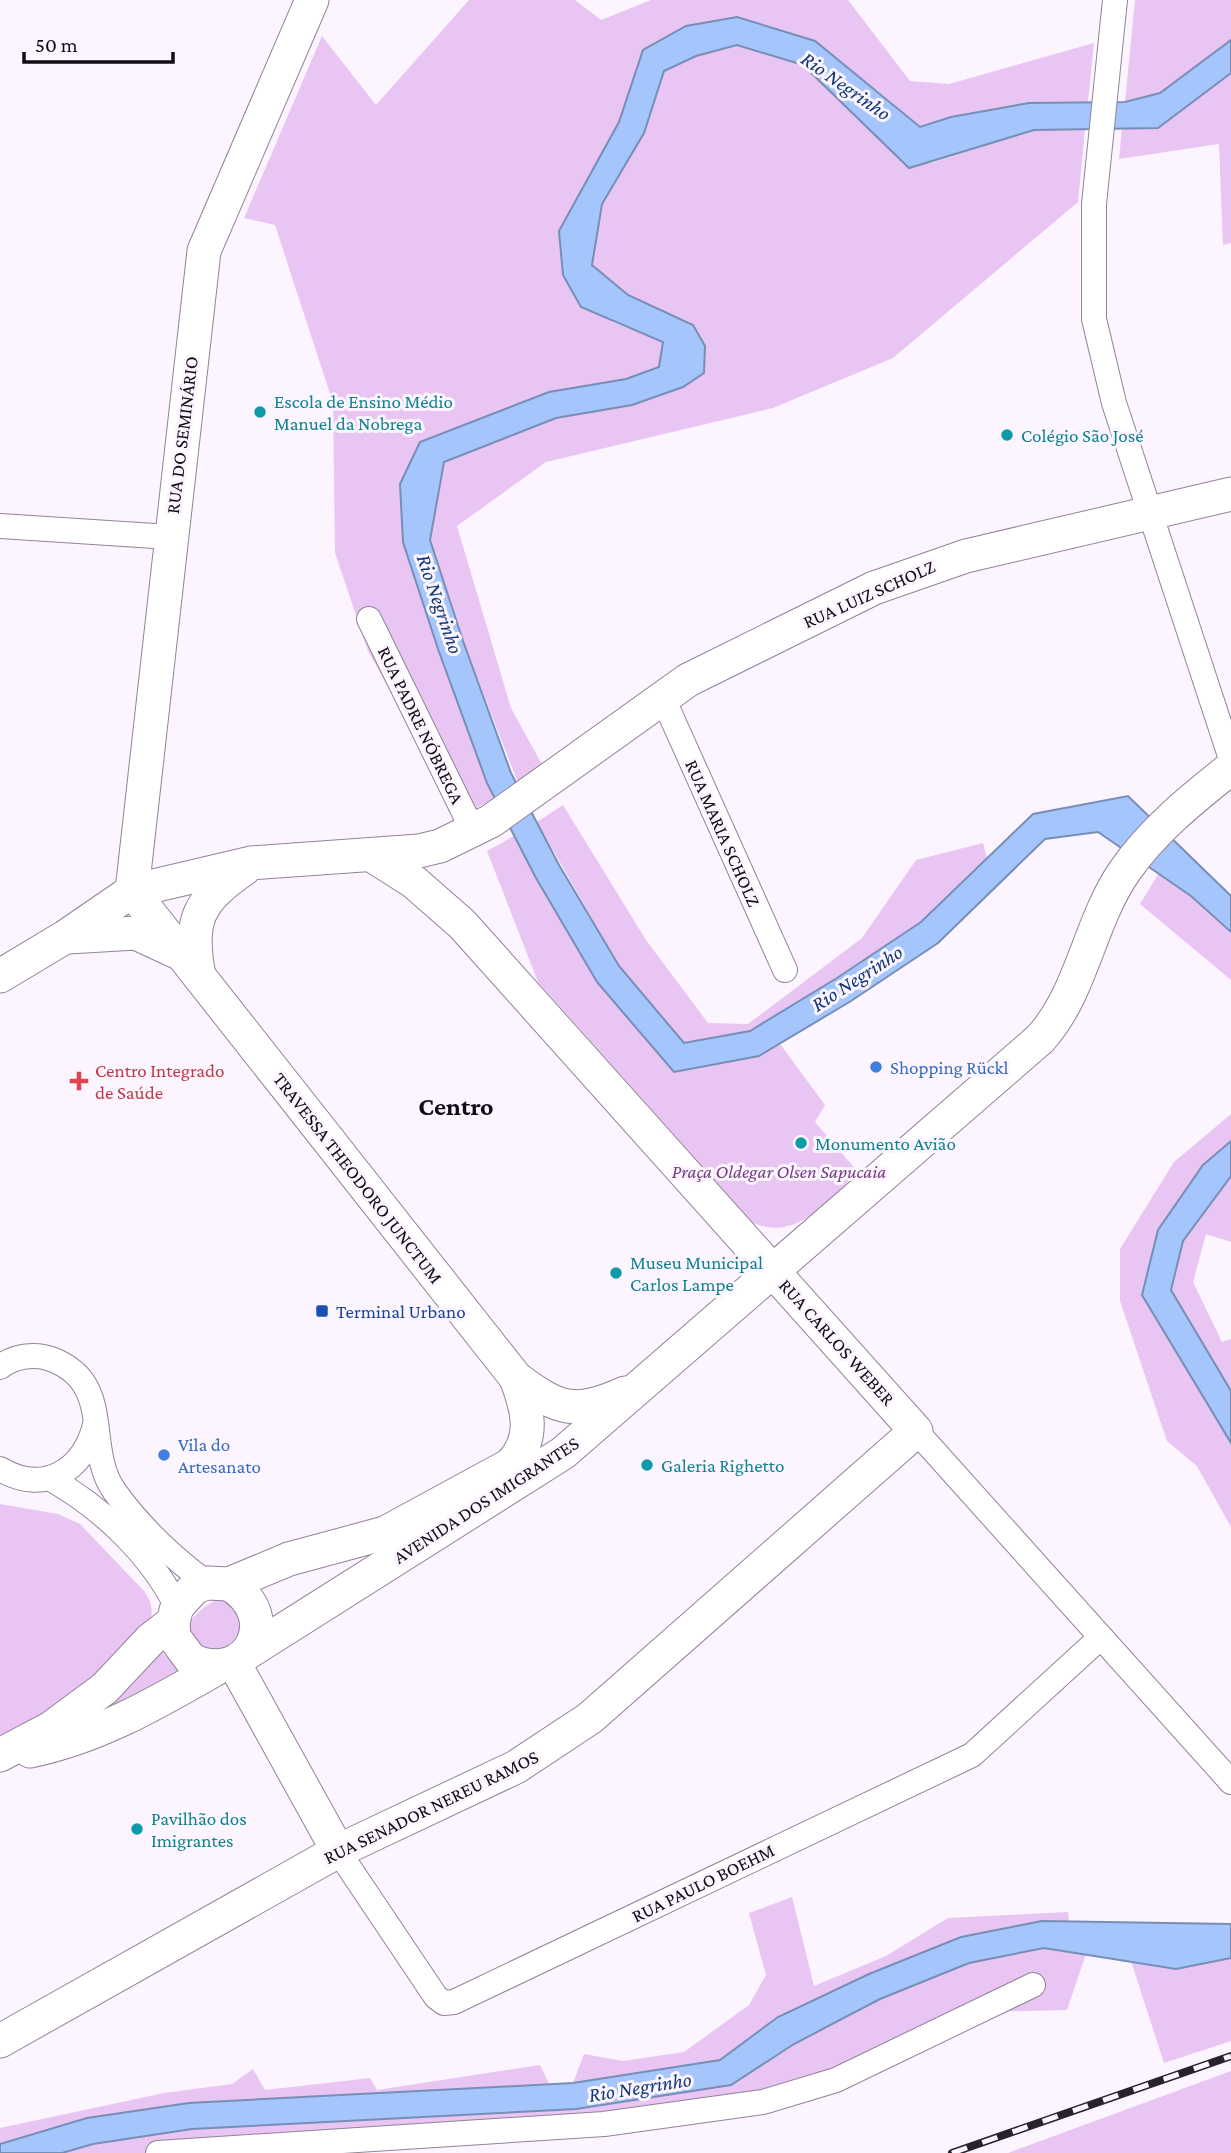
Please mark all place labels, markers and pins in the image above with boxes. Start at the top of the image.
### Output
place label: Escola de Ensino Médio Manuel da Nobrega [274,391,453,434]
marker: Escola de Ensino Médio Manuel da Nobrega [252,404,268,420]
place label: Colégio São José [1021,425,1144,446]
marker: Colégio São José [999,427,1015,443]
place label: Shopping Rückl [890,1057,1009,1078]
marker: Shopping Rückl [868,1059,884,1075]
place label: Centro Integrado de Saúde [95,1060,225,1103]
marker: Centro Integrado de Saúde [69,1071,89,1091]
place label: Monumento Avião [815,1133,956,1154]
marker: Monumento Avião [793,1135,809,1151]
place label: Museu Municipal Carlos Lampe [630,1252,763,1295]
marker: Museu Municipal Carlos Lampe [608,1265,624,1281]
place label: Terminal Urbano [336,1301,466,1322]
marker: Terminal Urbano [314,1303,330,1319]
place label: Vila do Artesanato [178,1434,261,1477]
marker: Vila do Artesanato [156,1447,172,1463]
place label: Galeria Righetto [661,1455,784,1476]
marker: Galeria Righetto [639,1457,655,1473]
place label: Pavilhão dos Imigrantes [151,1808,247,1851]
marker: Pavilhão dos Imigrantes [129,1821,145,1837]

